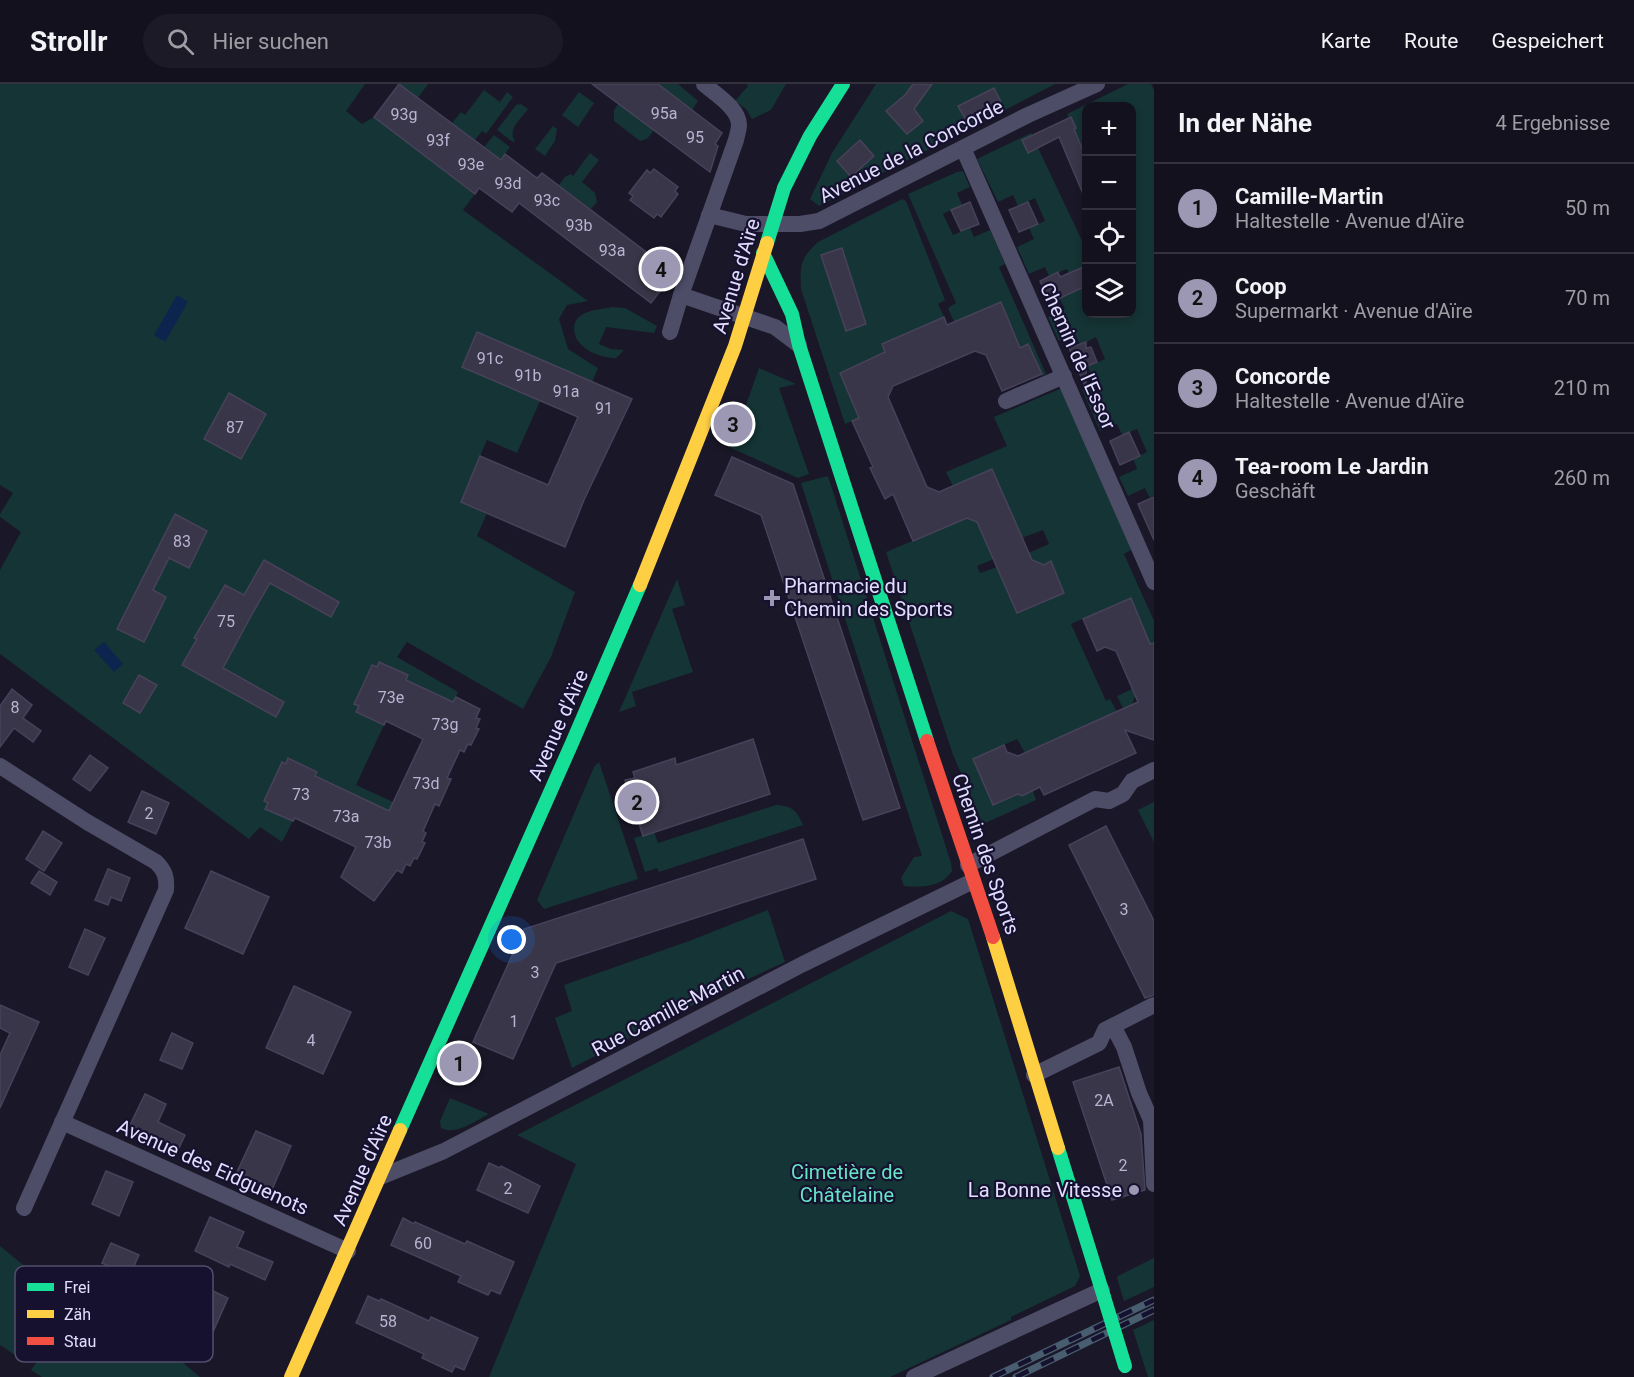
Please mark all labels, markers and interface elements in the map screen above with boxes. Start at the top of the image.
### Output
search box [143,14,563,68]
text: Strollr [30,25,107,58]
icon: search [164,25,197,58]
text: Hier suchen [212,29,329,54]
text: Karte [1321,29,1371,53]
text: Route [1404,29,1458,53]
text: Gespeichert [1491,29,1604,53]
street label: Avenue de la Concorde [815,94,1007,208]
map controls [1082,102,1136,318]
button: + [1082,102,1136,156]
house number: 95a [651,104,677,123]
house number: 93g [391,105,417,124]
text: In der Nähe [1178,108,1312,138]
text: 4 Ergebnisse [1496,111,1610,135]
house number: 95 [686,128,704,147]
house number: 93f [426,131,450,150]
house number: 93e [458,155,484,174]
button: − [1082,156,1136,210]
house number: 93d [494,174,522,193]
text: Camille-Martin [1235,184,1383,209]
house number: 93c [534,191,560,210]
text: 1 [1192,196,1203,220]
text: 50 m [1565,196,1610,220]
text: Haltestelle · Avenue d'Aïre [1235,209,1464,233]
button: locate [1082,210,1136,264]
house number: 93b [566,216,593,235]
street label: Avenue d'Aïre [707,216,765,336]
house number: 93a [599,241,625,260]
pin: 4 [642,246,680,291]
button: layers [1082,264,1136,318]
text: Coop [1235,274,1287,299]
street label: Chemin de l'Essor [1035,279,1121,433]
text: 2 [1192,286,1203,310]
text: 70 m [1565,286,1610,310]
text: Supermarkt · Avenue d'Aïre [1235,299,1473,323]
house number: 91c [477,349,503,368]
text: Concorde [1235,364,1330,389]
house number: 91b [515,366,542,385]
text: 3 [1192,376,1203,400]
text: 210 m [1554,376,1610,400]
house number: 91a [553,382,579,401]
text: Haltestelle · Avenue d'Aïre [1235,389,1464,413]
house number: 91 [595,399,613,418]
pin: 3 [714,402,752,446]
house number: 87 [226,418,244,437]
text: Tea-room Le Jardin [1235,454,1429,479]
text: 4 [1192,466,1203,490]
text: 260 m [1554,466,1610,490]
text: Geschäft [1235,479,1315,503]
house number: 83 [173,532,191,551]
place label: Pharmacie du Chemin des Sports [784,574,953,621]
marker: Pharmacie du Chemin des Sports [765,591,779,605]
house number: 75 [217,612,235,631]
street label: Avenue d'Aïre [523,666,593,784]
house number: 73e [378,688,404,707]
house number: 8 [11,698,20,717]
house number: 73g [432,715,458,734]
street label: Chemin des Sports [947,770,1025,938]
house number: 73d [412,774,440,793]
pin: 2 [618,780,656,824]
house number: 73 [292,785,310,804]
house number: 2 [145,804,154,823]
house number: 73a [333,807,359,826]
house number: 73b [365,833,392,852]
house number: 3 [1120,900,1129,919]
your location [497,925,526,954]
street label: Rue Camille-Martin [588,961,748,1061]
house number: 3 [531,963,540,982]
house number: 1 [510,1012,519,1031]
house number: 4 [307,1031,316,1050]
pin: 1 [440,1040,478,1086]
house number: 2A [1094,1091,1114,1110]
street label: Avenue d'Aïre [327,1111,397,1229]
street label: Avenue des Eidguenots [113,1114,313,1220]
house number: 2 [1119,1156,1128,1175]
park label: Cimetière de Châtelaine [791,1160,903,1207]
place label: La Bonne Vitesse [968,1178,1122,1202]
house number: 2 [504,1179,513,1198]
marker: La Bonne Vitesse [1127,1183,1141,1197]
house number: 60 [414,1234,432,1253]
legend [15,1266,213,1362]
text: Frei [64,1278,90,1297]
text: Zäh [64,1305,91,1324]
house number: 58 [379,1312,397,1331]
text: Stau [64,1332,96,1351]

